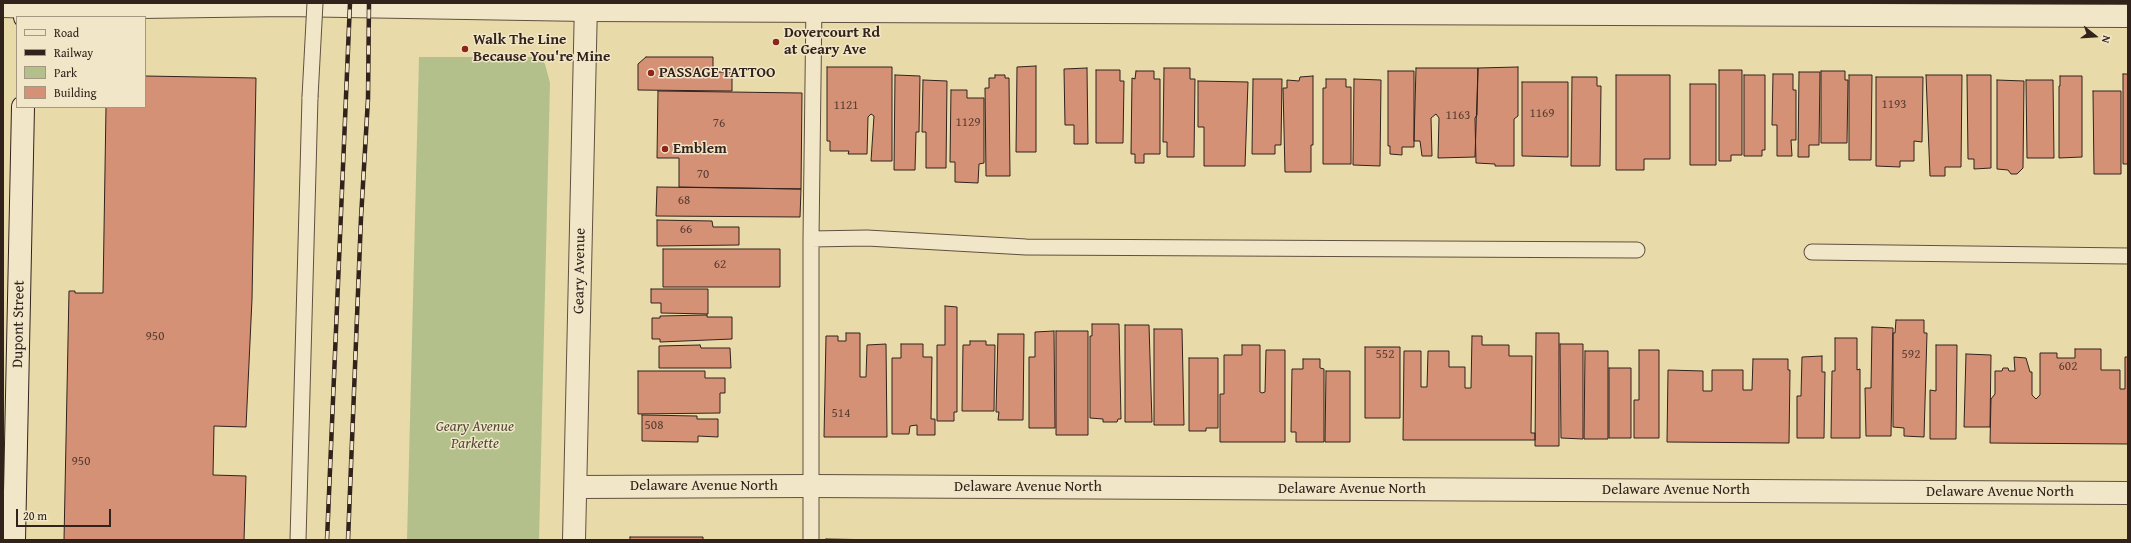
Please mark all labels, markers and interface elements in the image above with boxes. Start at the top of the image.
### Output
legend [16,16,146,108]
north arrow [2075,16,2115,56]
text: Road [54,24,79,41]
place label: Dovercourt Rd at Geary Ave [784,24,880,59]
place label: Walk The Line Because You're Mine [473,31,610,66]
text: N [2098,34,2115,45]
marker: Dovercourt Rd at Geary Ave [771,37,781,47]
text: Railway [54,44,93,61]
marker: Walk The Line Because You're Mine [460,44,470,54]
text: Park [54,64,77,81]
place label: PASSAGE TATTOO [659,64,775,82]
marker: PASSAGE TATTOO [646,68,656,78]
text: Building [54,84,97,101]
house number: 1193 [1881,97,1907,113]
house number: 1121 [833,98,859,114]
house number: 1169 [1529,106,1555,122]
house number: 1163 [1445,108,1471,124]
house number: 1129 [955,115,981,131]
house number: 76 [713,116,725,132]
place label: Emblem [673,140,727,158]
marker: Emblem [660,144,670,154]
house number: 70 [697,167,709,183]
house number: 68 [678,193,690,209]
house number: 66 [680,222,692,238]
street label: Geary Avenue [570,228,590,314]
house number: 62 [714,257,726,273]
street label: Dupont Street [9,280,29,368]
house number: 950 [146,329,164,345]
house number: 552 [1376,347,1394,363]
house number: 592 [1902,347,1920,363]
house number: 602 [2059,359,2077,375]
house number: 514 [832,406,850,422]
park label: Geary Avenue Parkette [436,418,514,453]
house number: 508 [645,418,663,434]
house number: 950 [72,454,90,470]
street label: Delaware Avenue North [630,477,778,495]
street label: Delaware Avenue North [954,478,1102,496]
street label: Delaware Avenue North [1278,480,1426,498]
street label: Delaware Avenue North [1602,481,1750,499]
street label: Delaware Avenue North [1926,483,2074,501]
scale bar [18,501,113,527]
text: 20 m [23,507,47,524]

